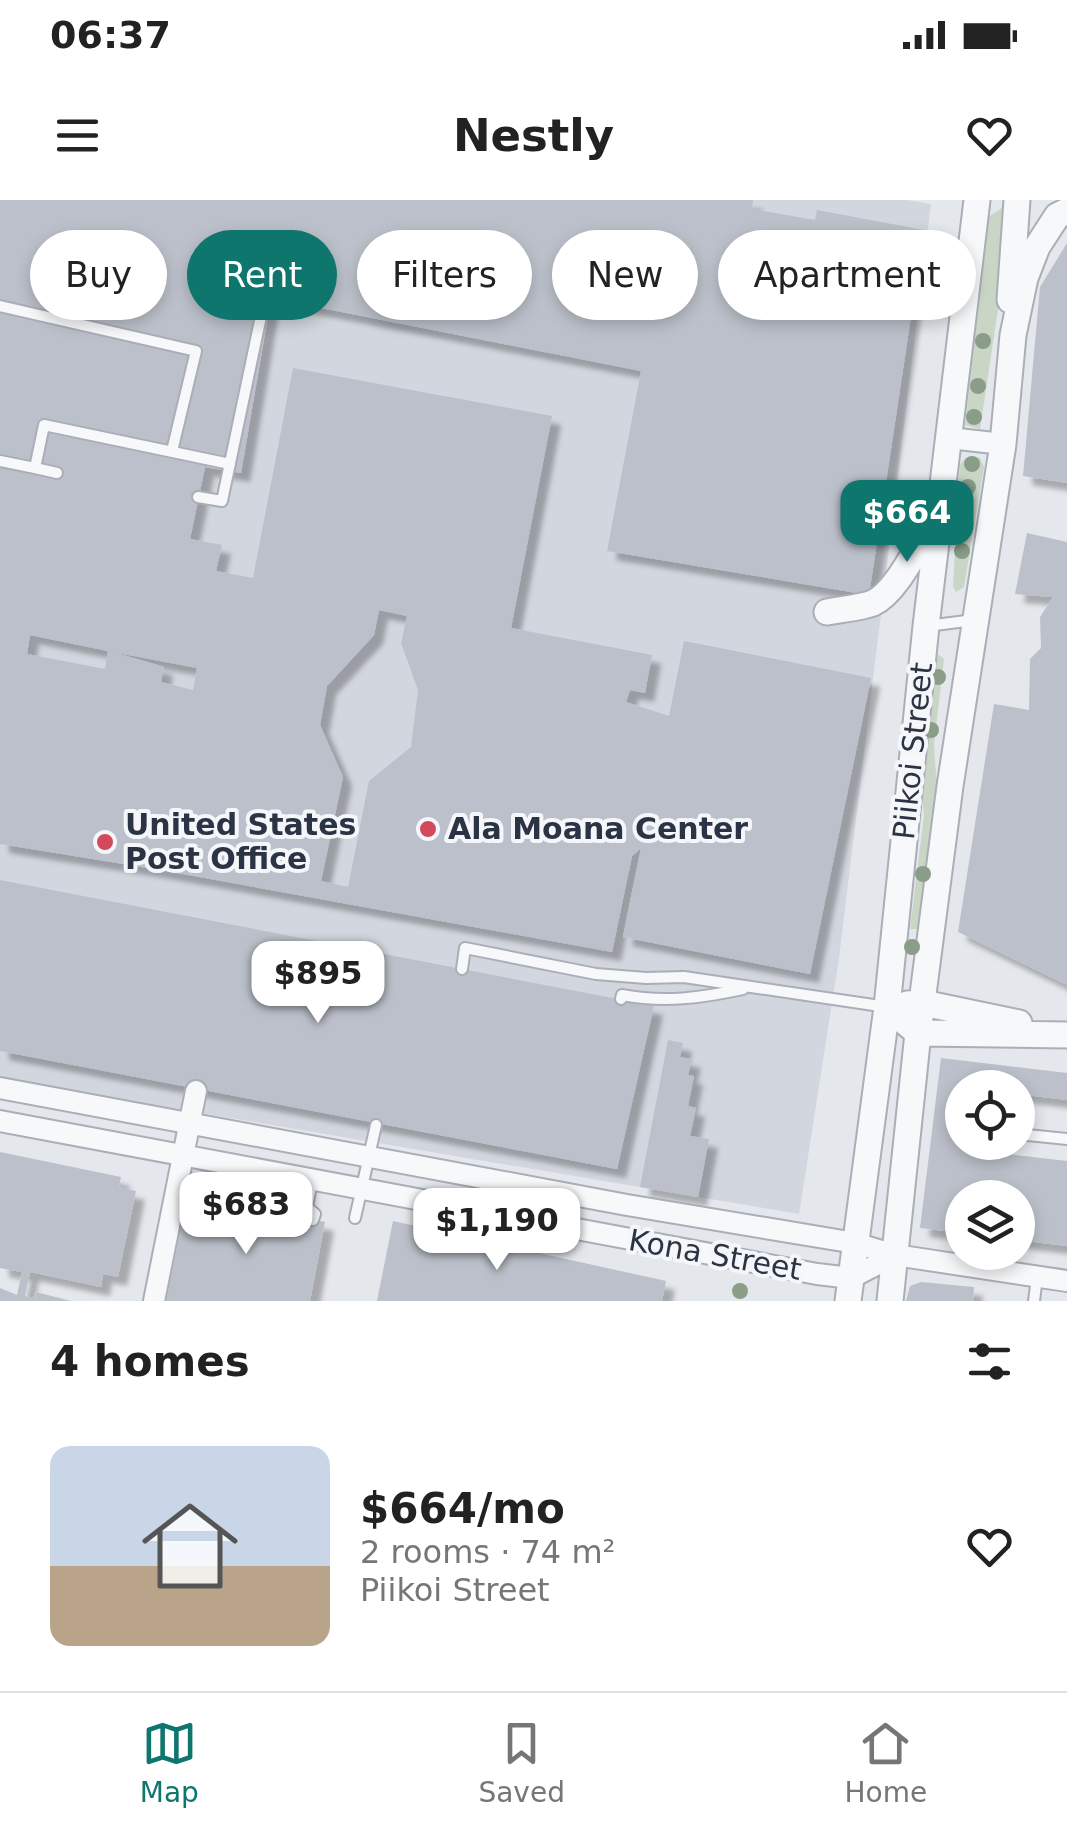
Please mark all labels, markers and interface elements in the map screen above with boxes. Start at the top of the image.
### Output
text: 06:37 [50,13,171,57]
icon: menu [50,108,105,163]
icon: heart [962,108,1017,163]
text: Nestly [453,109,614,162]
chip: Buy [30,230,167,320]
chip: Rent [187,230,337,320]
chip: Filters [357,230,532,320]
chip: New [552,230,698,320]
chip: Apartment [718,230,976,320]
pin: $664 [848,480,966,565]
text: $664 [862,493,952,531]
street label: Piikoi Street [886,660,939,841]
place label: United States Post Office [125,807,356,876]
place label: Ala Moana Center [448,811,748,846]
marker: Ala Moana Center [417,818,439,840]
marker: United States Post Office [94,831,116,853]
pin: $895 [259,941,377,1026]
text: $895 [273,954,363,992]
map controls [945,1070,1035,1270]
button: locate [945,1070,1035,1160]
pin: $683 [187,1172,305,1257]
button: layers [945,1180,1035,1270]
text: $683 [201,1185,291,1223]
pin: $1,190 [416,1188,578,1273]
text: $1,190 [435,1201,559,1239]
street label: Kona Street [626,1222,804,1287]
icon: filters [962,1334,1017,1389]
text: 4 homes [50,1337,250,1386]
text: $664/mo [360,1484,565,1533]
icon: home [130,1486,250,1606]
icon: heart [962,1519,1017,1574]
text: 2 rooms · 74 m² [360,1533,615,1571]
text: Piikoi Street [360,1571,550,1609]
tab: Map [140,1716,199,1809]
tab: Saved [478,1716,565,1809]
tab: Home [845,1716,927,1809]

